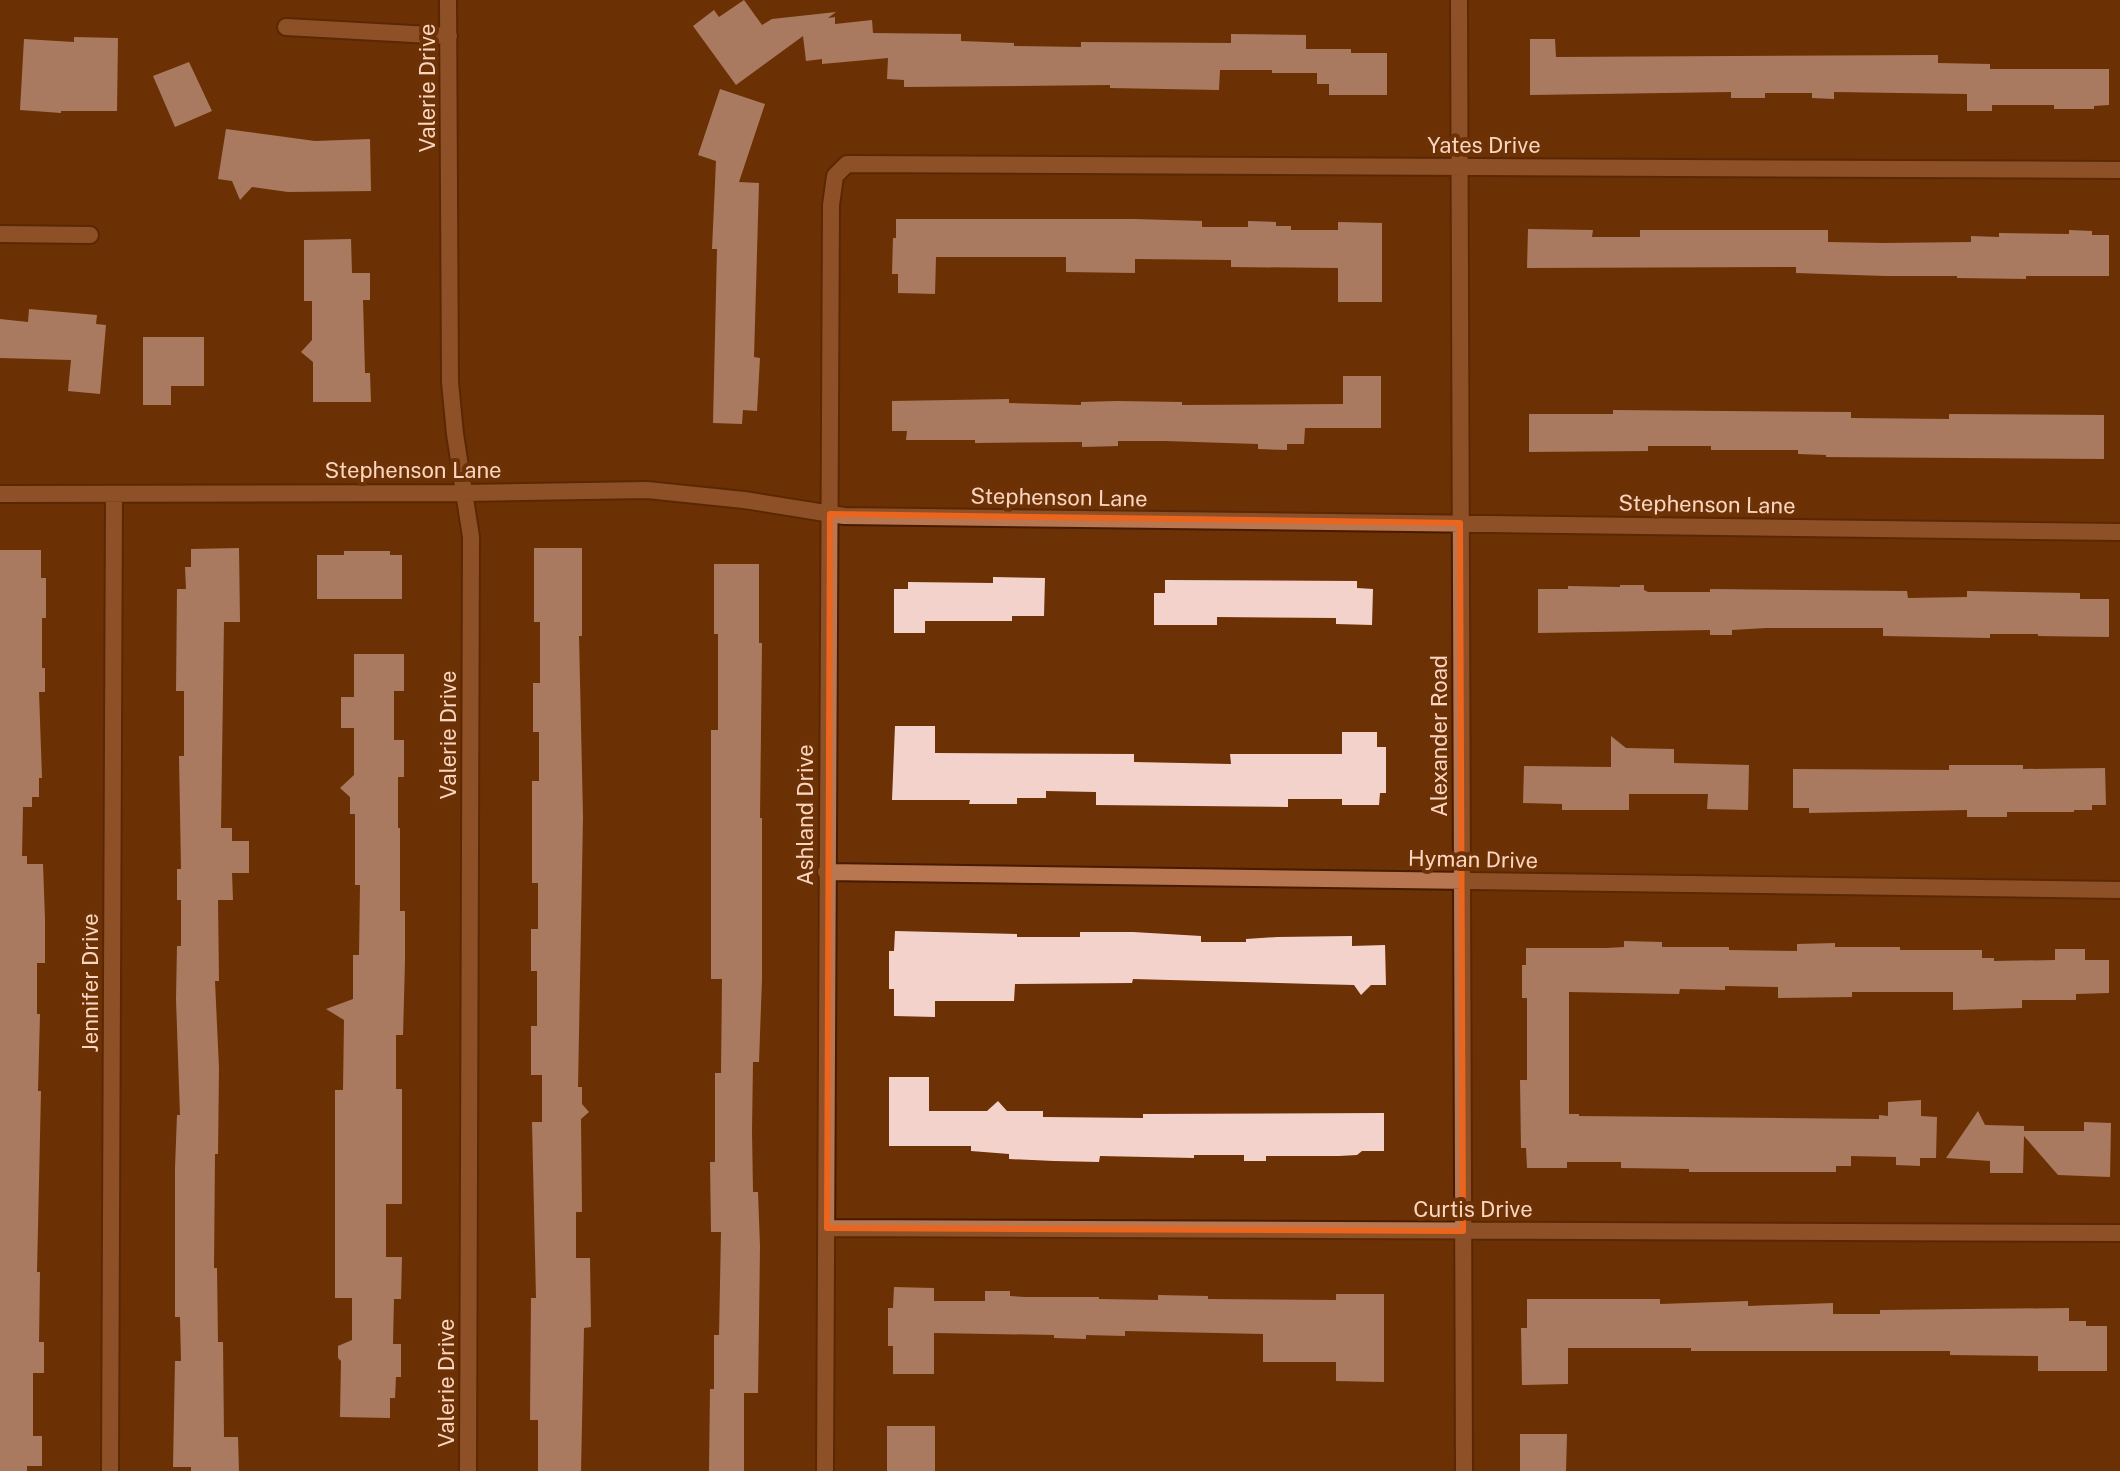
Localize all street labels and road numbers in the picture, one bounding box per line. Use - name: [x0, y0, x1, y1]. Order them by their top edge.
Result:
- street label: Valerie Drive: [414, 24, 440, 152]
- street label: Yates Drive: [1427, 132, 1541, 158]
- street label: Stephenson Lane: [324, 457, 502, 483]
- street label: Stephenson Lane: [970, 482, 1148, 512]
- street label: Stephenson Lane: [1618, 489, 1796, 519]
- street label: Alexander Road: [1426, 655, 1452, 817]
- street label: Valerie Drive: [435, 671, 461, 799]
- street label: Ashland Drive: [792, 744, 818, 886]
- street label: Hyman Drive: [1408, 845, 1538, 873]
- street label: Jennifer Drive: [77, 913, 103, 1053]
- street label: Curtis Drive: [1413, 1196, 1533, 1222]
- street label: Valerie Drive: [433, 1319, 459, 1447]

